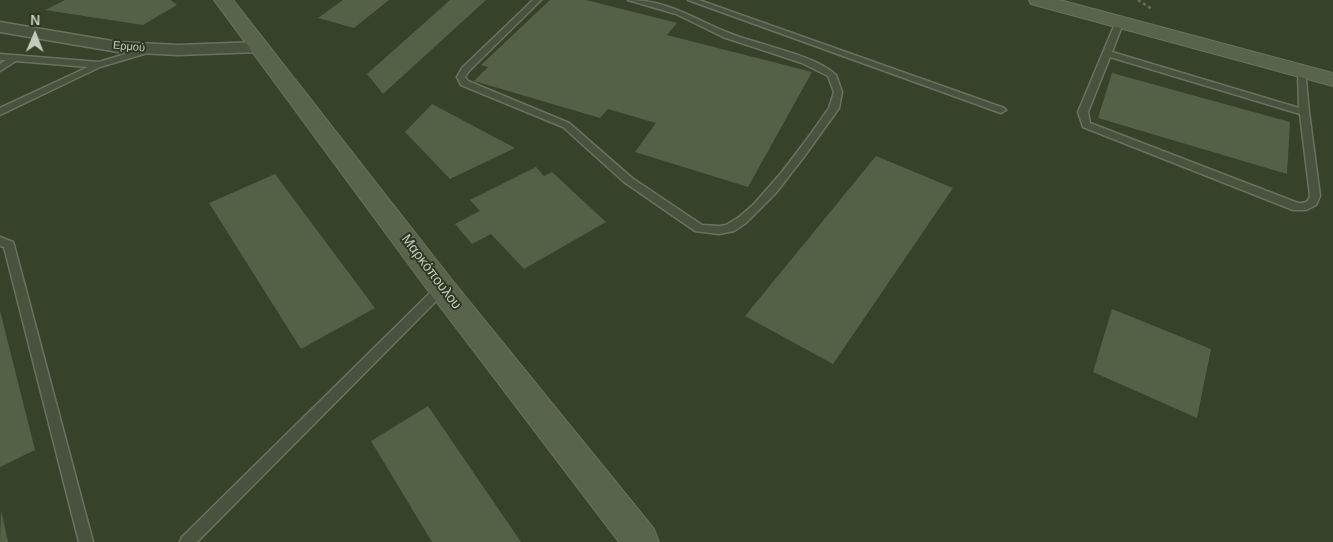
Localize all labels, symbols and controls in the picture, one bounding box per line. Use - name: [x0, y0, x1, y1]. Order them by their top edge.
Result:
- north arrow: [10, 10, 60, 60]
- text: N: [30, 12, 40, 28]
- street label: Ερμού: [112, 39, 146, 55]
- street label: Μαρκόπουλου: [397, 231, 465, 313]

